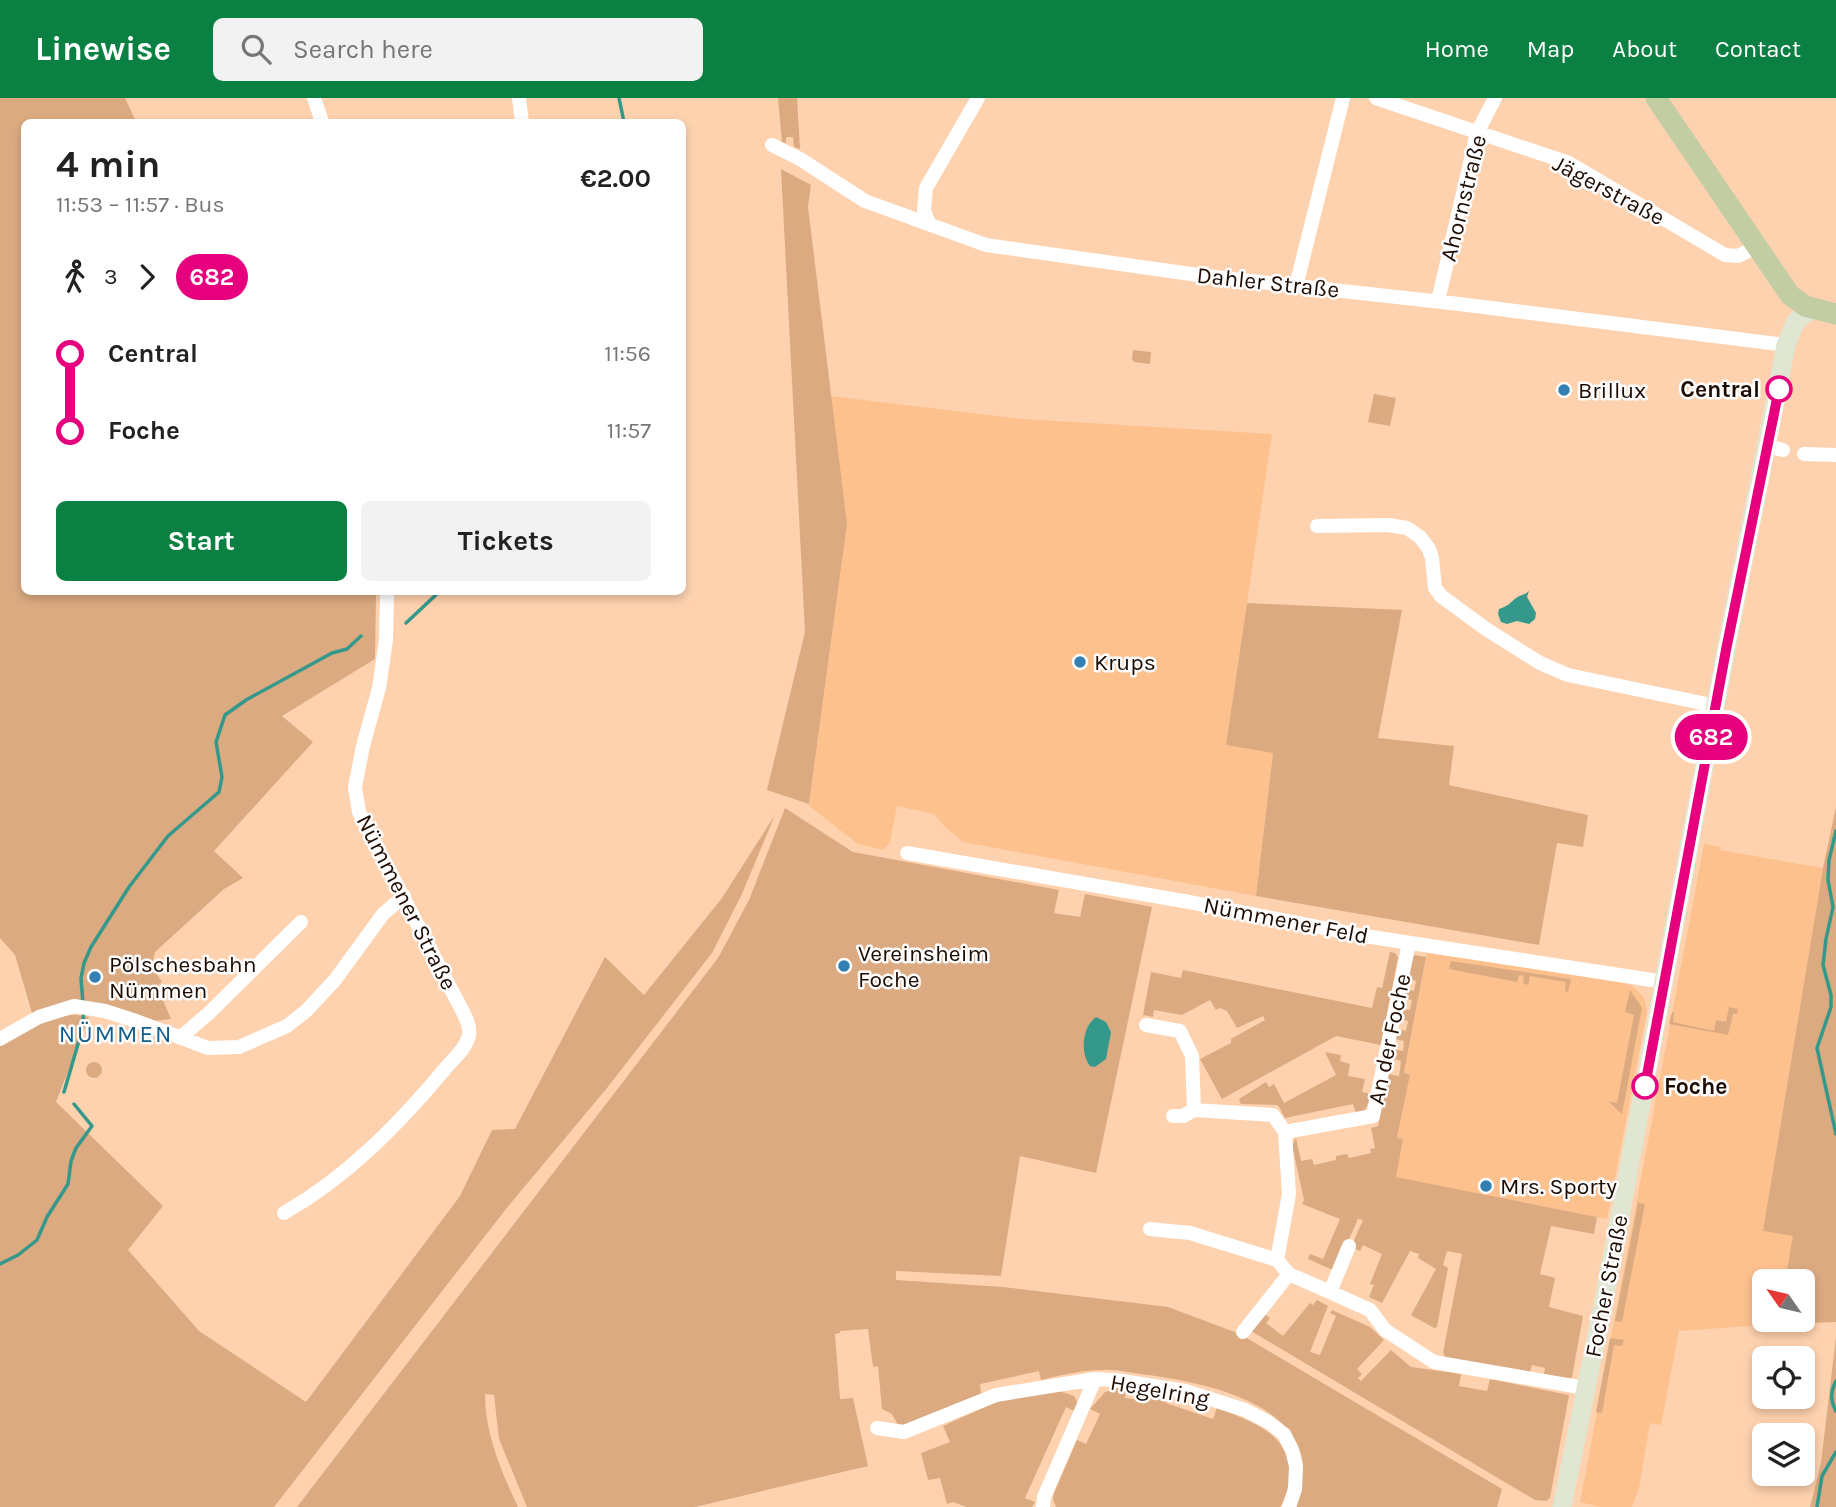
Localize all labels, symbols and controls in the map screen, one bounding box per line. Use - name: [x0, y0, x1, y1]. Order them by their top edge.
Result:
- search box: [213, 18, 703, 81]
- text: Linewise: [35, 30, 171, 68]
- icon: search: [237, 30, 275, 68]
- text: Search here: [293, 34, 433, 65]
- text: Home: [1425, 35, 1489, 63]
- text: Map: [1527, 35, 1574, 63]
- text: About: [1612, 35, 1677, 63]
- text: Contact: [1715, 35, 1801, 63]
- street label: Ahornstraße: [1435, 132, 1492, 264]
- text: 4 min: [56, 142, 160, 187]
- street label: Jägerstraße: [1548, 150, 1669, 231]
- text: €2.00: [580, 163, 651, 194]
- text: 11:53 – 11:57 · Bus: [56, 191, 225, 218]
- icon: walk: [56, 258, 94, 296]
- icon: forward: [128, 258, 166, 296]
- street label: Dahler Straße: [1195, 262, 1341, 303]
- text: 3: [104, 263, 118, 290]
- text: 682: [190, 263, 234, 291]
- text: Central: [108, 338, 198, 369]
- text: 11:56: [604, 340, 651, 367]
- place label: Central: [1680, 376, 1760, 403]
- marker: Central: [1766, 376, 1792, 402]
- place label: Brillux: [1578, 377, 1646, 404]
- marker: Brillux: [1556, 382, 1572, 398]
- text: Foche: [108, 415, 180, 446]
- text: 11:57: [607, 417, 651, 444]
- button: Start: [56, 501, 347, 581]
- button: Tickets: [361, 501, 651, 581]
- place label: Krups: [1094, 649, 1156, 676]
- marker: Krups: [1072, 654, 1088, 670]
- line badge: 682: [1671, 714, 1751, 760]
- text: 682: [1689, 723, 1733, 751]
- street label: Nümmener Straße: [351, 810, 462, 995]
- street label: Nümmener Feld: [1201, 891, 1371, 950]
- place label: Vereinsheim Foche: [858, 940, 989, 993]
- place label: Pölschesbahn Nümmen: [109, 951, 257, 1004]
- marker: Vereinsheim Foche: [836, 958, 852, 974]
- marker: Pölschesbahn Nümmen: [87, 969, 103, 985]
- street label: An der Foche: [1362, 971, 1417, 1107]
- district label: NÜMMEN: [59, 1020, 173, 1048]
- marker: Foche: [1632, 1073, 1658, 1099]
- place label: Foche: [1664, 1073, 1728, 1100]
- place label: Mrs. Sporty: [1500, 1173, 1617, 1200]
- marker: Mrs. Sporty: [1478, 1178, 1494, 1194]
- street label: Focher Straße: [1579, 1212, 1634, 1360]
- north arrow: [1752, 1269, 1815, 1332]
- map controls: [1752, 1269, 1815, 1486]
- button: locate: [1752, 1346, 1815, 1409]
- street label: Hegelring: [1108, 1368, 1212, 1413]
- button: layers: [1752, 1423, 1815, 1486]

